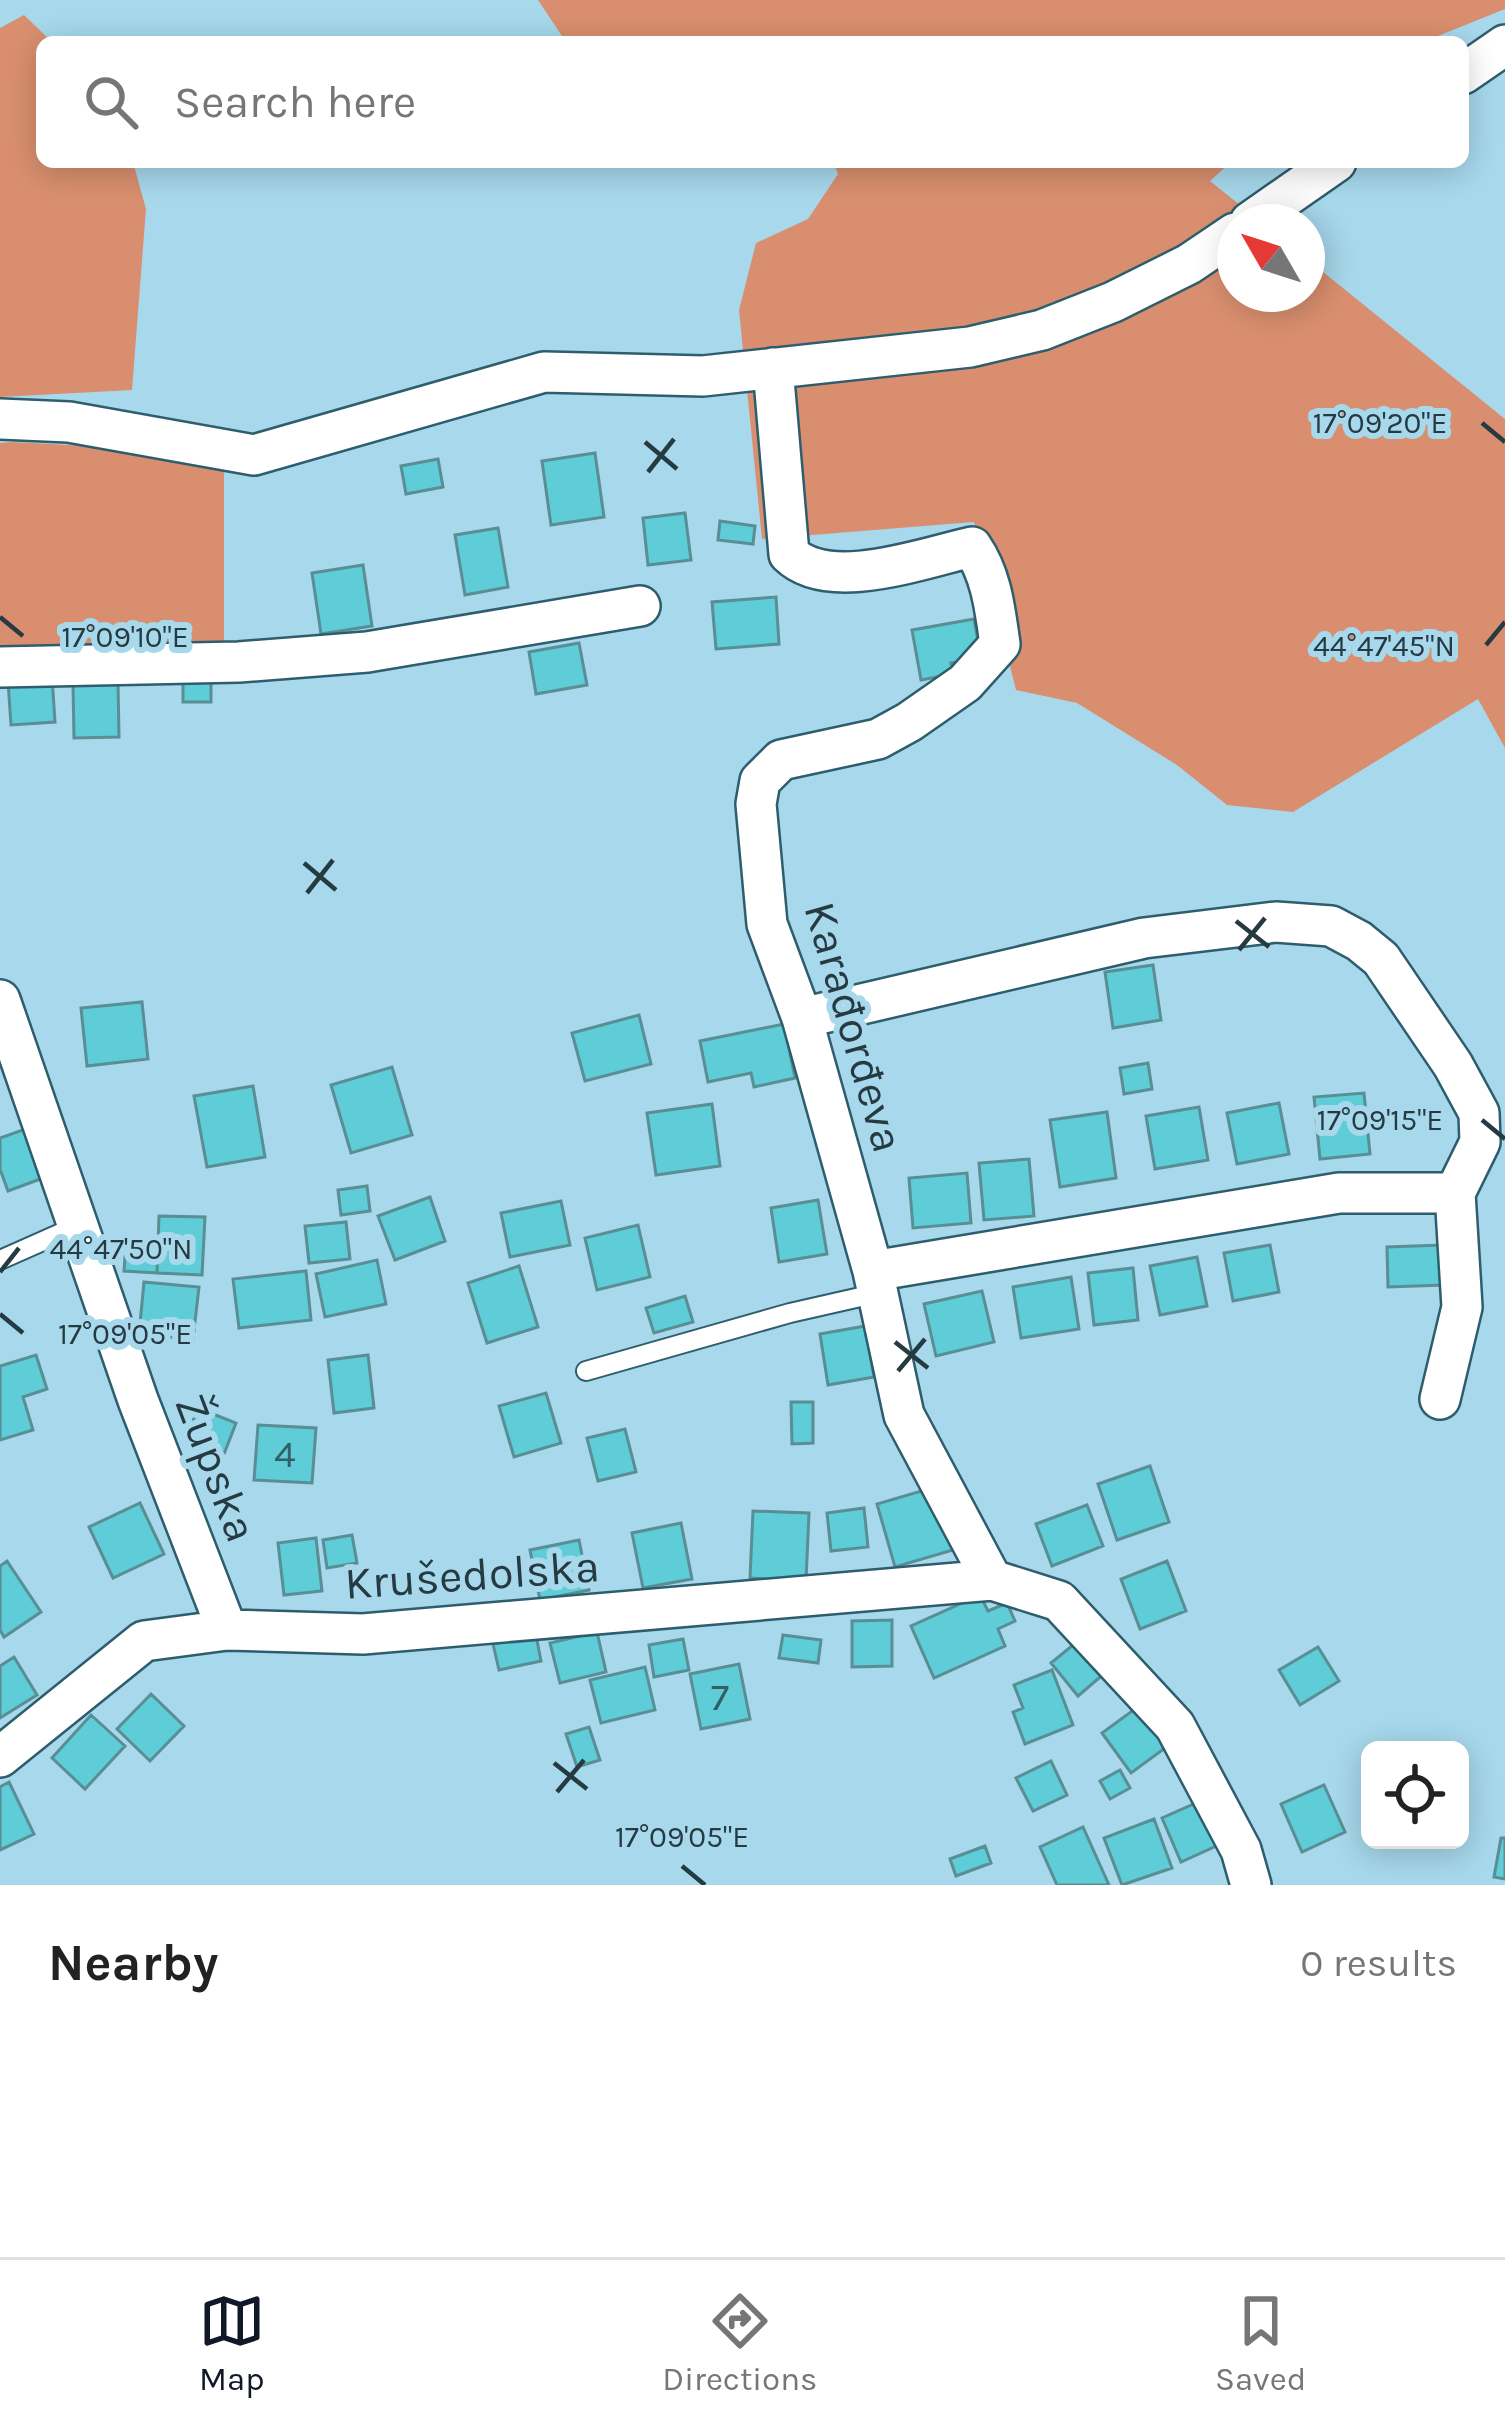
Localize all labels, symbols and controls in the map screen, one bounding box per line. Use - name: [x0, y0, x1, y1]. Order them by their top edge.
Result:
- search box: [36, 36, 1469, 168]
- icon: search: [78, 69, 144, 135]
- text: Search here: [174, 76, 416, 128]
- north arrow: [1217, 204, 1325, 312]
- text: 17°09'20"E: [1313, 405, 1447, 441]
- text: 17°09'10"E: [61, 619, 189, 655]
- text: 44°47'45"N: [1313, 628, 1455, 664]
- street label: Karađorđeva: [793, 896, 915, 1158]
- text: 17°09'15"E: [1317, 1102, 1443, 1138]
- text: 44°47'50"N: [49, 1231, 193, 1267]
- text: 17°09'05"E: [58, 1316, 192, 1352]
- street label: Župska: [164, 1387, 268, 1549]
- house number: 4: [274, 1431, 296, 1477]
- street label: Krušedolska: [343, 1540, 601, 1610]
- house number: 7: [711, 1674, 729, 1720]
- map controls: [1361, 1741, 1469, 1849]
- button: locate: [1361, 1741, 1469, 1849]
- text: 17°09'05"E: [615, 1819, 749, 1855]
- text: Nearby: [48, 1933, 218, 1993]
- text: 0 results: [1300, 1940, 1457, 1986]
- tab: Map: [199, 2288, 265, 2398]
- tab: Directions: [662, 2288, 817, 2398]
- tab: Saved: [1215, 2288, 1306, 2398]

